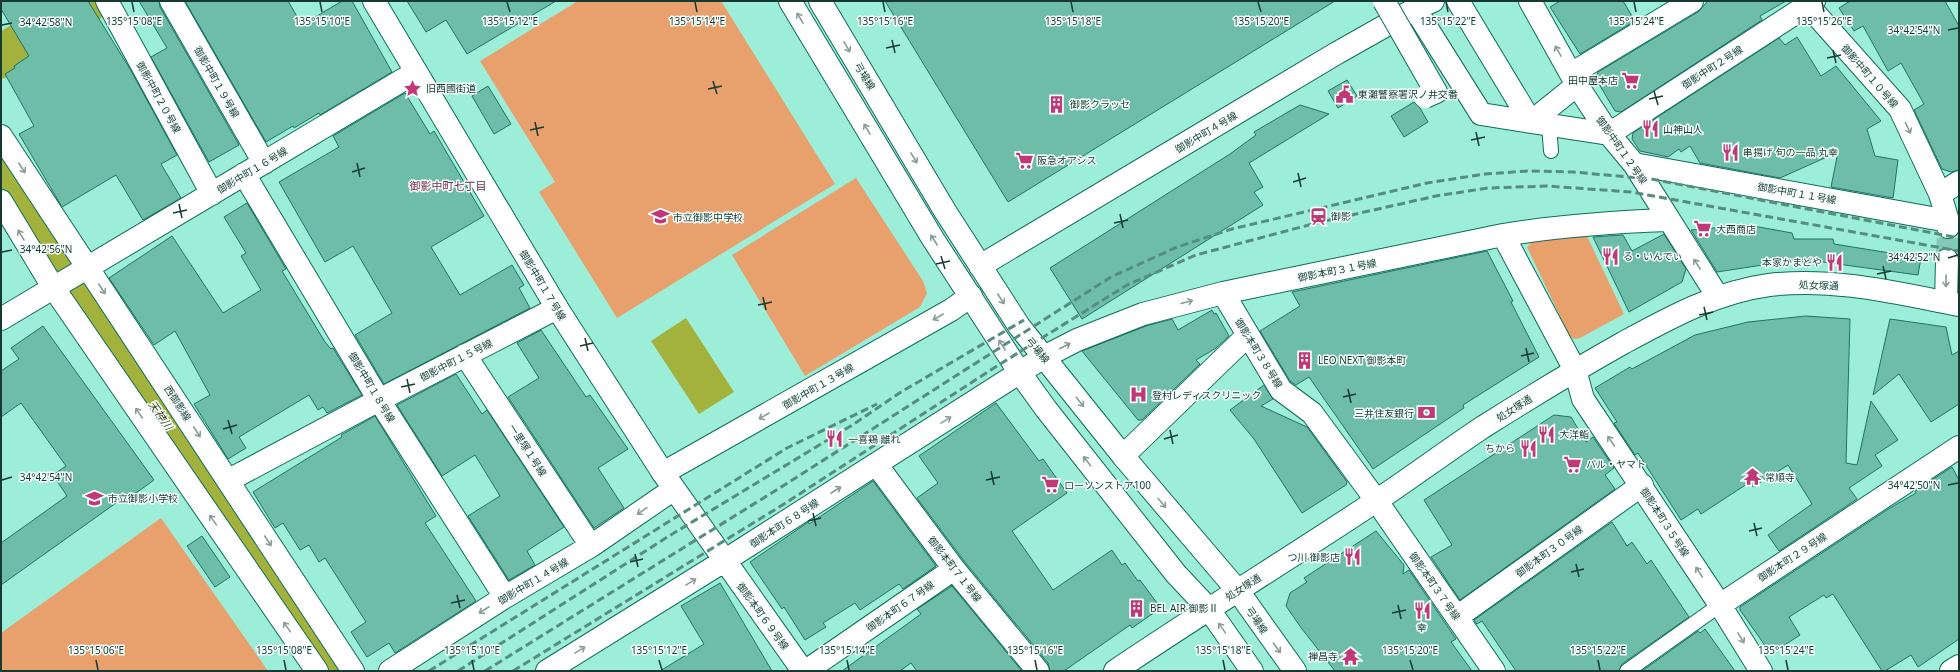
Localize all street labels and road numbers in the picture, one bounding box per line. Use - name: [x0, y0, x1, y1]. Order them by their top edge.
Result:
- street label: 御影中町１０号線: [1838, 41, 1902, 111]
- street label: 御影中町２号線: [1679, 42, 1745, 92]
- street label: 御影中町１９号線: [191, 44, 243, 120]
- street label: 御影中町２０号線: [133, 59, 185, 135]
- street label: 弓場線: [851, 60, 879, 92]
- street label: 御影中町４号線: [1172, 108, 1240, 156]
- street label: 御影中町１２号線: [1593, 113, 1651, 187]
- street label: 御影中町１６号線: [214, 143, 290, 197]
- street label: 御影中町１１号線: [1756, 179, 1838, 207]
- street label: 御影中町１７号線: [516, 247, 570, 323]
- street label: 御影本町３１号線: [1296, 255, 1378, 285]
- street label: 処女塚通: [1799, 277, 1839, 293]
- street label: 御影本町３８号線: [1232, 315, 1286, 391]
- street label: 弓場線: [1023, 334, 1053, 366]
- street label: 御影中町１５号線: [417, 336, 495, 384]
- street label: 御影中町１８号線: [345, 349, 399, 425]
- street label: 御影中町１３号線: [780, 360, 856, 412]
- street label: 西御影線: [161, 382, 195, 424]
- street label: 処女塚通: [1493, 391, 1535, 425]
- street label: 一里塚１号線: [506, 421, 550, 479]
- street label: 御影本町３５号線: [1637, 485, 1693, 559]
- street label: 御影本町６８号線: [747, 495, 821, 551]
- street label: 御影本町３０号線: [1513, 522, 1585, 580]
- street label: 御影本町２９号線: [1755, 529, 1829, 585]
- street label: 御影本町７１号線: [925, 533, 985, 605]
- street label: 御影本町３７号線: [1406, 549, 1464, 623]
- street label: 御影中町１４号線: [495, 554, 571, 608]
- street label: 処女塚通: [1222, 570, 1264, 604]
- street label: 御影本町６７号線: [863, 577, 937, 635]
- street label: 御影本町６９号線: [734, 580, 792, 652]
- street label: 弓場線: [1243, 604, 1271, 636]

